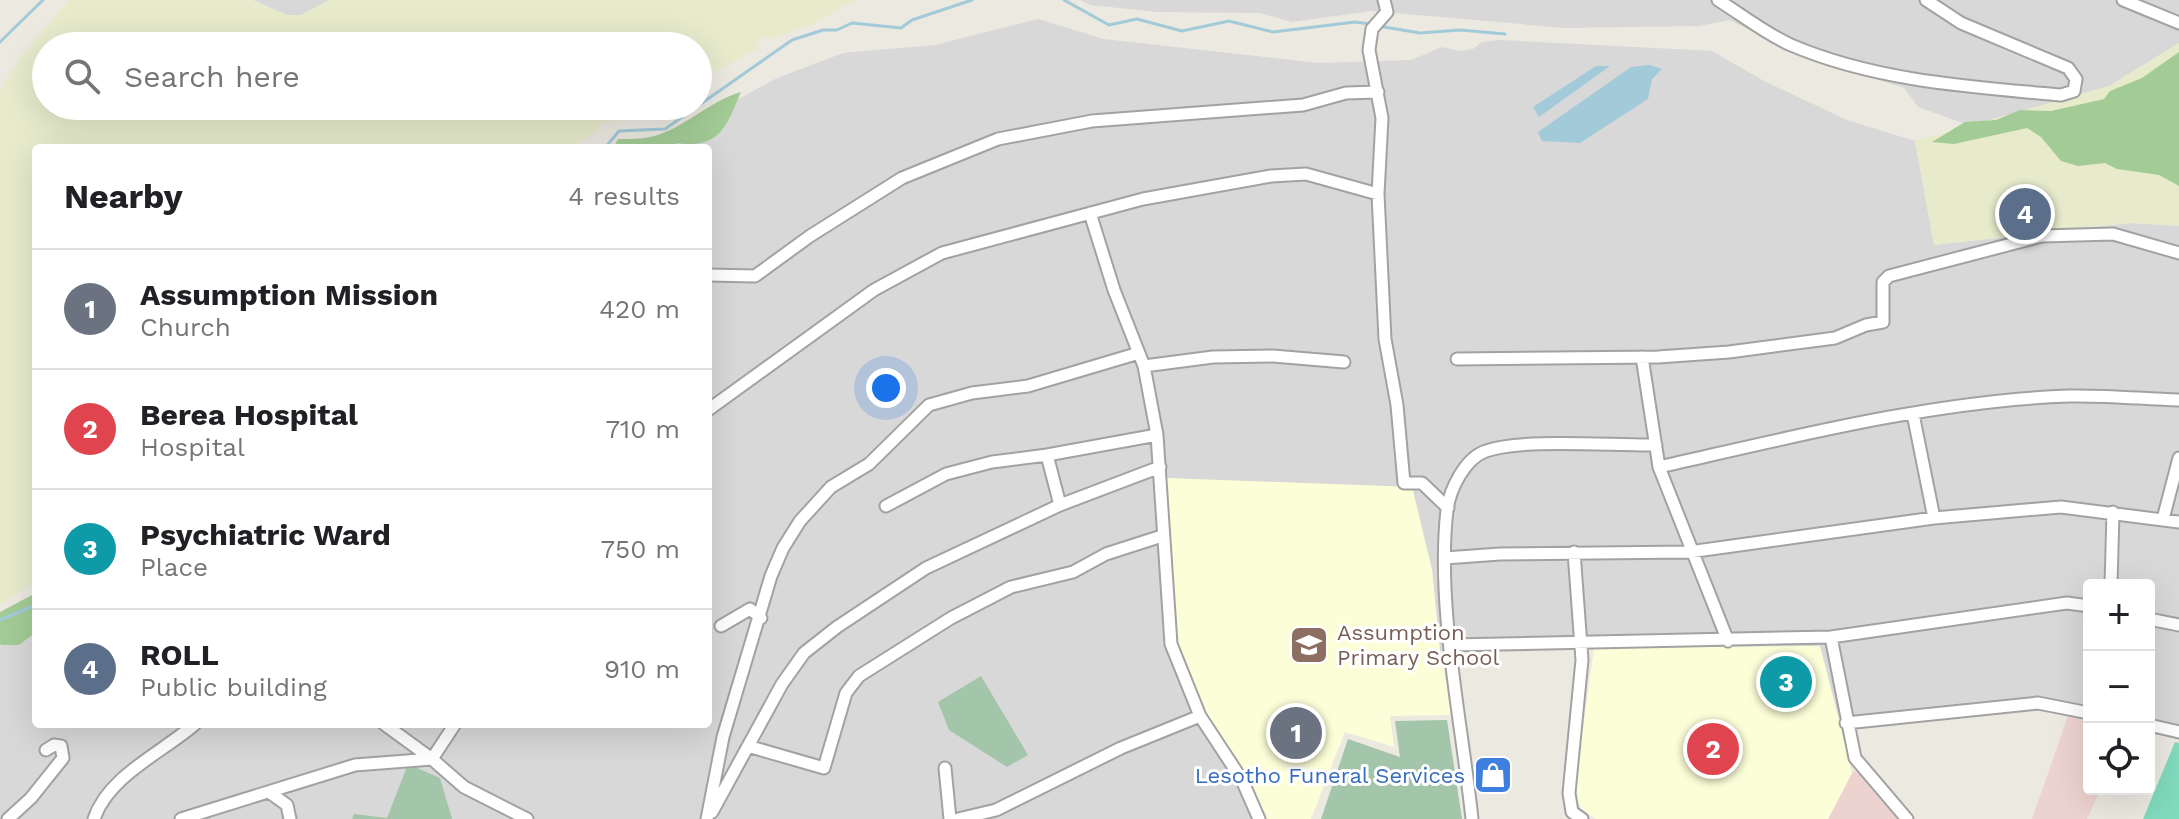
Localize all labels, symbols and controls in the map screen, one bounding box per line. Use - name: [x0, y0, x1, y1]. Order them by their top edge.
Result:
- search box: [32, 32, 712, 120]
- icon: search: [60, 54, 104, 98]
- text: Search here: [124, 59, 300, 94]
- text: Nearby: [64, 176, 183, 216]
- text: 4 results: [568, 181, 680, 211]
- pin: 4: [1999, 184, 2051, 244]
- text: Assumption Mission: [140, 277, 438, 312]
- text: 1: [84, 294, 96, 324]
- text: 420 m: [599, 294, 680, 324]
- text: Church: [140, 312, 231, 342]
- your location: [866, 368, 906, 408]
- text: Berea Hospital: [140, 397, 358, 432]
- text: 2: [82, 414, 98, 444]
- text: 710 m: [605, 414, 680, 444]
- text: Hospital: [140, 432, 245, 462]
- text: Psychiatric Ward: [140, 517, 391, 552]
- text: 3: [82, 534, 98, 564]
- text: 750 m: [600, 534, 680, 564]
- text: Place: [140, 552, 208, 582]
- map controls: [2083, 579, 2155, 795]
- button: +: [2083, 579, 2155, 651]
- place label: Assumption Primary School: [1337, 620, 1499, 670]
- school or university icon: Assumption Primary School: [1288, 624, 1330, 666]
- text: ROLL: [140, 637, 219, 672]
- button: −: [2083, 651, 2155, 723]
- pin: 3: [1760, 652, 1812, 712]
- text: 4: [82, 654, 98, 684]
- text: 910 m: [604, 654, 680, 684]
- text: Public building: [140, 672, 327, 702]
- pin: 1: [1270, 703, 1322, 763]
- pin: 2: [1687, 719, 1739, 779]
- button: locate: [2083, 723, 2155, 795]
- shop icon: Lesotho Funeral Services: [1472, 754, 1514, 796]
- place label: Lesotho Funeral Services: [1195, 763, 1465, 788]

